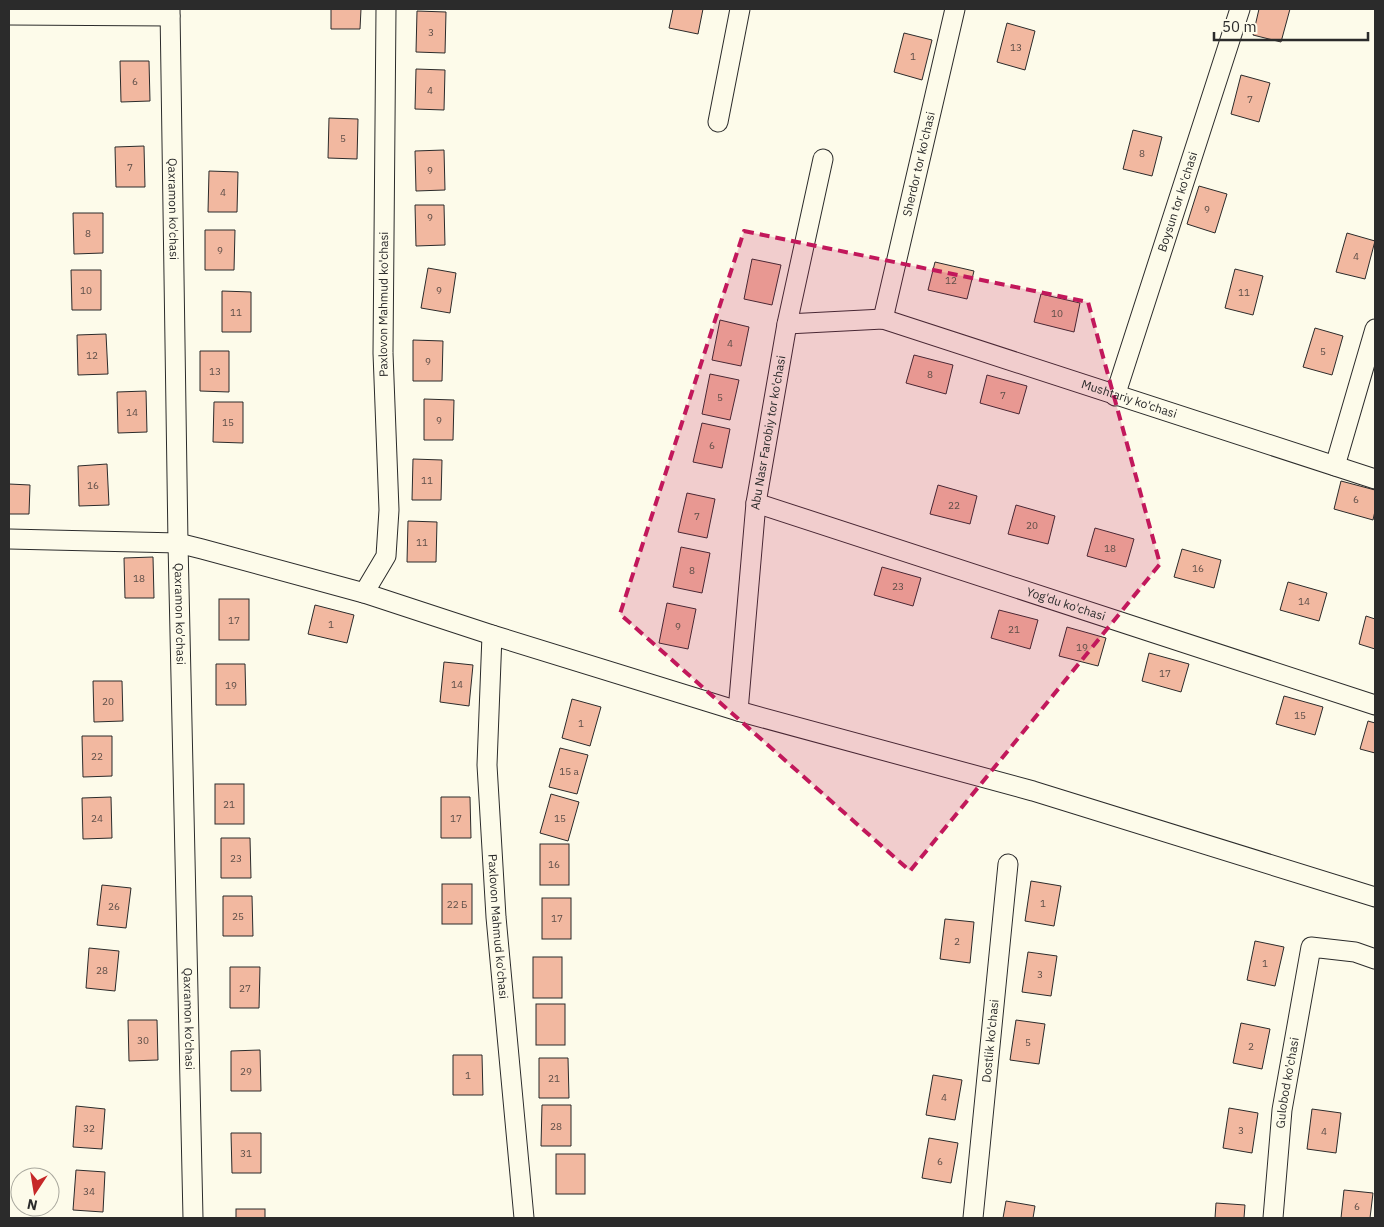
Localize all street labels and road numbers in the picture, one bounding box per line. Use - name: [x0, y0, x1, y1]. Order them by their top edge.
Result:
- street label: Sherdor tor ko'chasi: [899, 110, 938, 218]
- street label: Boysun tor ko'chasi: [1154, 150, 1200, 254]
- street label: Qaxramon ko'chasi: [165, 158, 182, 260]
- street label: Paxlovon Mahmud ko'chasi: [375, 232, 391, 377]
- street label: Abu Nasr Farobiy tor ko'chasi: [747, 354, 788, 511]
- street label: Mushtariy ko'chasi: [1080, 376, 1179, 421]
- street label: Qaxramon ko'chasi: [171, 563, 189, 665]
- street label: Yog'du ko'chasi: [1025, 584, 1108, 624]
- street label: Paxlovon Mahmud ko'chasi: [485, 854, 512, 1000]
- street label: Qaxramon ko'chasi: [180, 968, 198, 1070]
- street label: Dostlik ko'chasi: [978, 998, 1002, 1083]
- street label: Gulobod ko'chasi: [1272, 1036, 1302, 1129]

